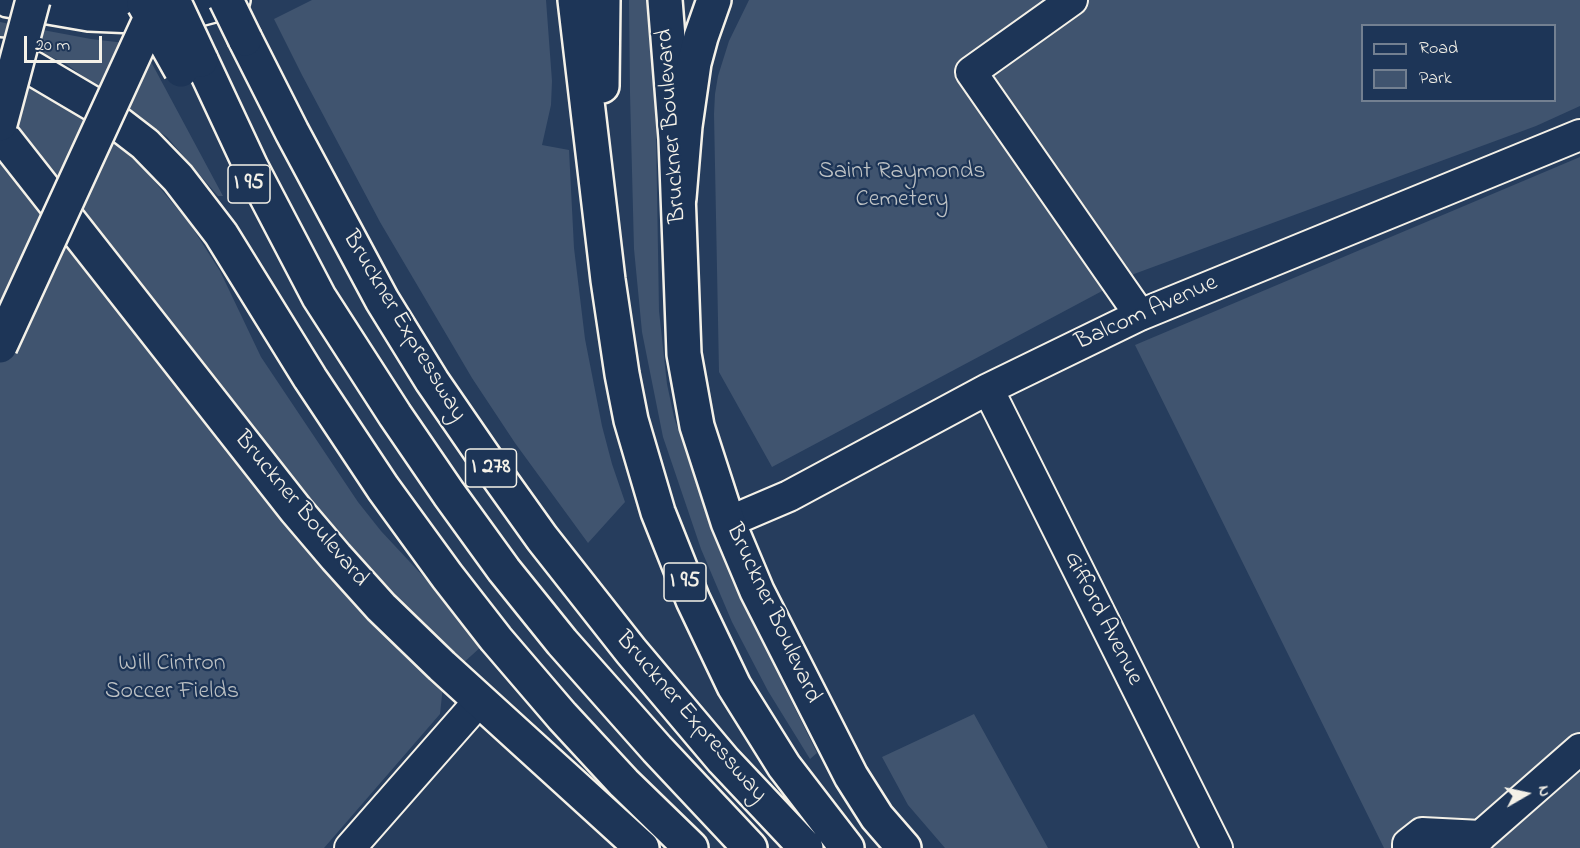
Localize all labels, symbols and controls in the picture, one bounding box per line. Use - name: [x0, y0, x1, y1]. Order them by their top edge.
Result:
- scale bar: [27, 24, 105, 62]
- legend: [1361, 24, 1556, 102]
- street label: Bruckner Boulevard: [652, 28, 694, 224]
- text: 20 m: [35, 33, 70, 59]
- text: Road: [1419, 36, 1458, 62]
- text: Park: [1419, 66, 1452, 92]
- park label: Saint Raymonds Cemetery: [819, 159, 985, 215]
- road number: I 95: [228, 165, 270, 203]
- street label: Bruckner Expressway: [335, 226, 471, 428]
- street label: Balcom Avenue: [1071, 270, 1223, 358]
- street label: Bruckner Boulevard: [226, 426, 374, 594]
- road number: I 278: [466, 449, 516, 487]
- street label: Bruckner Boulevard: [718, 520, 826, 708]
- street label: Gifford Avenue: [1056, 547, 1148, 691]
- road number: I 95: [664, 563, 706, 601]
- street label: Bruckner Expressway: [608, 626, 772, 810]
- park label: Will Cintron Soccer Fields: [105, 651, 239, 707]
- north arrow: [1496, 764, 1556, 824]
- text: N: [1531, 784, 1556, 798]

